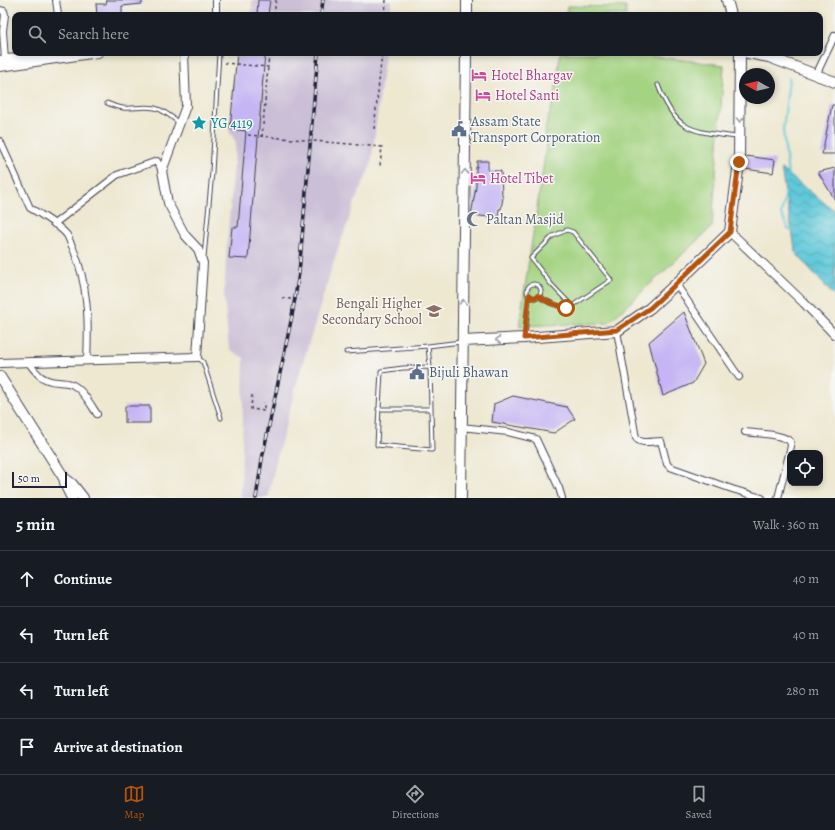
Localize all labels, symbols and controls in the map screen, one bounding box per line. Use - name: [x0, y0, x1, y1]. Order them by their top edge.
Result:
- search box: [12, 12, 823, 56]
- icon: search: [26, 23, 48, 45]
- text: Search here: [58, 24, 129, 44]
- hotel icon: Hotel Bhargav: [470, 66, 488, 84]
- place label: Hotel Bhargav: [491, 66, 573, 85]
- north arrow: [739, 68, 775, 104]
- hotel icon: Hotel Santi: [474, 86, 492, 104]
- place label: Hotel Santi: [495, 86, 559, 105]
- place label: Assam State Transport Corporation: [470, 112, 601, 147]
- place icon: YG 4119: [190, 114, 208, 132]
- place label: YG 4119: [210, 114, 253, 133]
- one-way arrow: [736, 117, 744, 123]
- public building icon: Assam State Transport Corporation: [450, 120, 468, 138]
- route end: [730, 153, 748, 171]
- one-way arrow: [461, 169, 469, 175]
- hotel icon: Hotel Tibet: [469, 169, 487, 187]
- place label: Hotel Tibet: [490, 169, 554, 188]
- mosque icon: Paltan Masjid: [465, 210, 483, 228]
- place label: Paltan Masjid: [486, 210, 564, 229]
- place label: Bengali Higher Secondary School: [322, 294, 423, 329]
- one-way arrow: [459, 299, 467, 305]
- route start: [557, 299, 575, 317]
- school or university icon: Bengali Higher Secondary School: [425, 302, 443, 320]
- one-way arrow: [495, 335, 501, 344]
- public building icon: Bijuli Bhawan: [408, 363, 426, 381]
- place label: Bijuli Bhawan: [429, 363, 509, 382]
- map controls: [787, 450, 823, 486]
- button: locate: [787, 450, 823, 486]
- scale bar: [12, 470, 67, 489]
- text: 50 m: [18, 471, 40, 486]
- text: 5 min: [16, 513, 55, 536]
- text: Walk · 360 m: [753, 516, 819, 533]
- icon: ahead: [16, 568, 38, 590]
- text: Continue: [54, 569, 112, 589]
- text: 40 m: [793, 570, 819, 587]
- icon: left: [16, 624, 38, 646]
- text: Turn left: [54, 625, 109, 645]
- text: 40 m: [793, 626, 819, 643]
- icon: left: [16, 680, 38, 702]
- text: Turn left: [54, 681, 109, 701]
- text: 280 m: [786, 682, 819, 699]
- icon: arrive: [16, 736, 38, 758]
- text: Arrive at destination: [54, 737, 183, 757]
- tab: Map: [123, 783, 145, 822]
- tab: Directions: [392, 783, 439, 822]
- tab: Saved: [686, 783, 712, 822]

